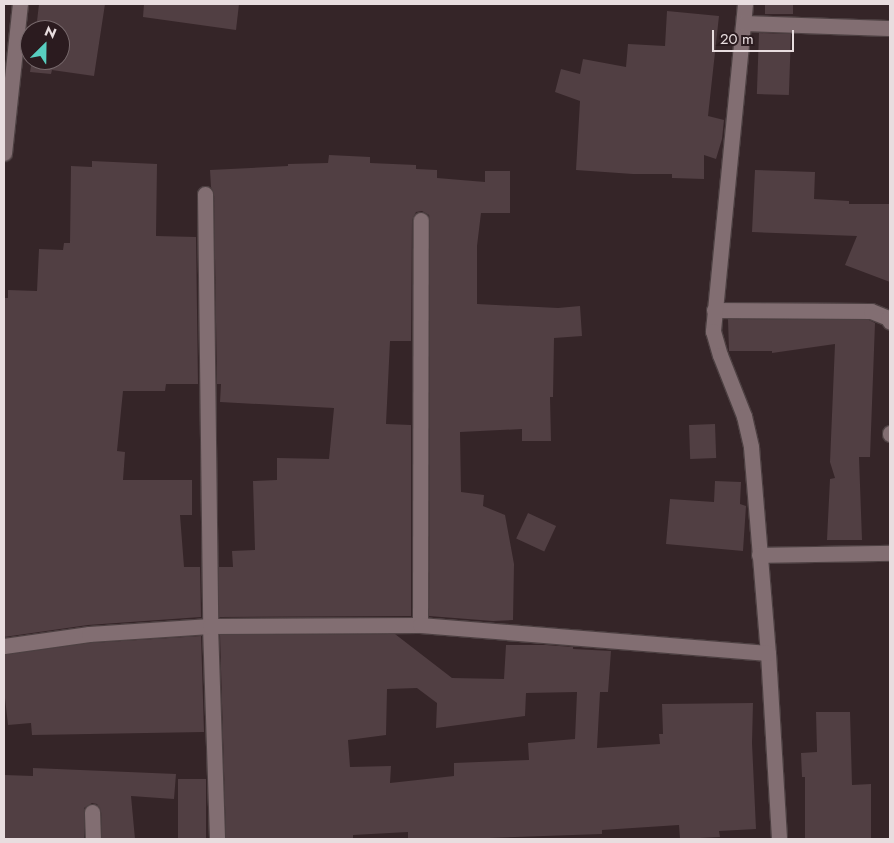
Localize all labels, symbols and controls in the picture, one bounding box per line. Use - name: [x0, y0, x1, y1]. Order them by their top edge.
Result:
- north arrow: [20, 20, 70, 70]
- scale bar: [714, 20, 796, 52]
- text: N: [41, 21, 59, 43]
- text: 20 m: [720, 28, 754, 50]

